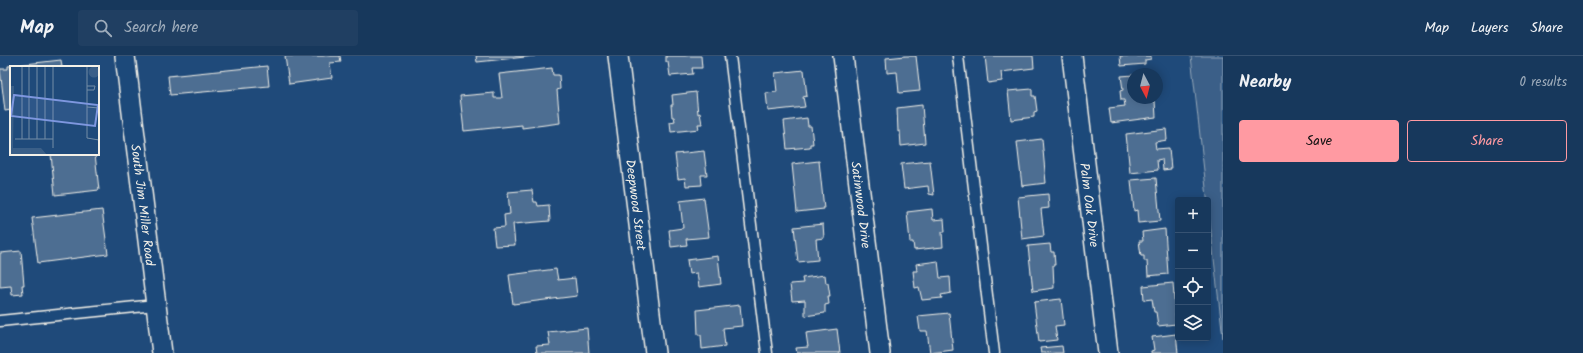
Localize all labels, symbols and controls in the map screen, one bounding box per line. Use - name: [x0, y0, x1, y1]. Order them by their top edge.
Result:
- search box: [78, 10, 358, 46]
- text: Map: [20, 13, 54, 43]
- text: Search here: [124, 16, 198, 40]
- icon: search: [92, 17, 114, 39]
- text: Map: [1425, 17, 1449, 39]
- text: Layers: [1471, 17, 1509, 39]
- text: Share: [1531, 17, 1563, 39]
- inset map: [10, 66, 99, 155]
- north arrow: [1127, 68, 1163, 104]
- text: Nearby: [1239, 69, 1291, 96]
- text: 0 results: [1520, 72, 1567, 93]
- button: Save: [1239, 120, 1399, 162]
- button: Share: [1407, 120, 1567, 162]
- street label: South Jim Miller Road: [124, 143, 160, 268]
- street label: Deepwood Street: [619, 158, 651, 253]
- street label: Satinwood Drive: [844, 160, 876, 250]
- street label: Palm Oak Drive: [1073, 162, 1104, 248]
- map controls: [1175, 197, 1211, 341]
- button: +: [1175, 197, 1211, 233]
- button: −: [1175, 233, 1211, 269]
- button: locate: [1175, 269, 1211, 305]
- button: layers: [1175, 305, 1211, 341]

